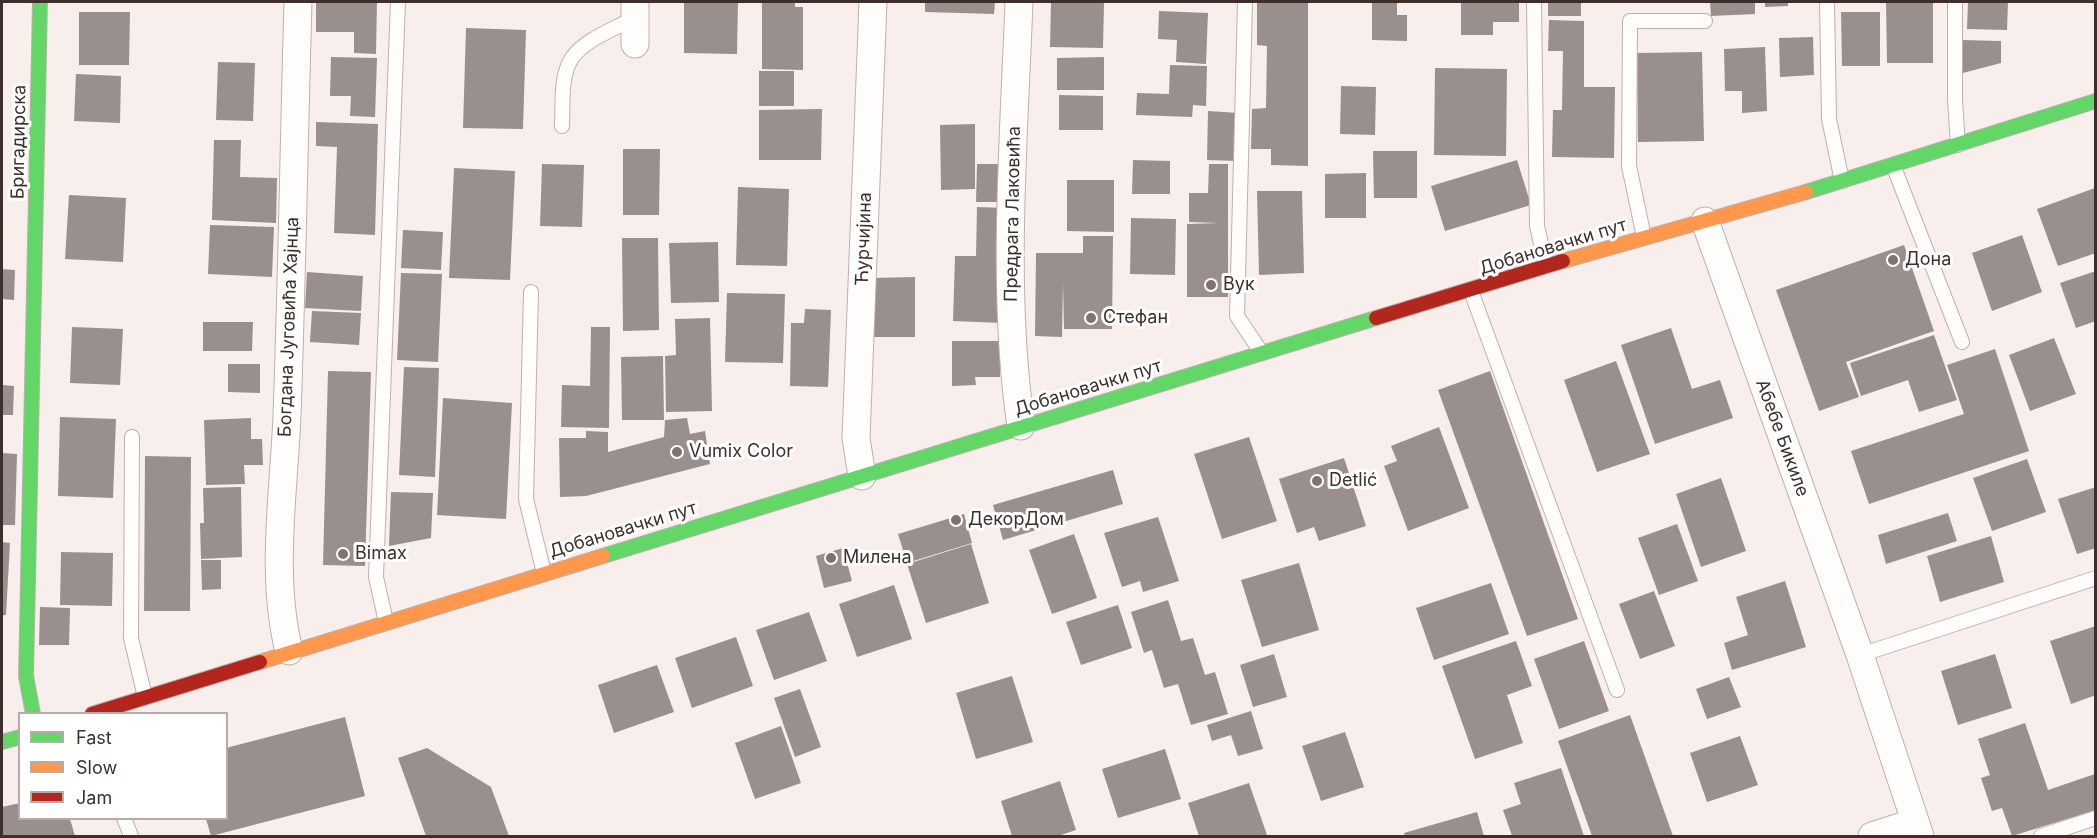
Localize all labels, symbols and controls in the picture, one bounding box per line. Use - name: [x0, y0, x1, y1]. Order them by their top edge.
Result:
- street label: Бригадирска: [7, 85, 31, 199]
- street label: Предрага Лаковића: [1001, 126, 1025, 302]
- street label: Ћурчијина: [852, 192, 876, 286]
- street label: Добановачки пут: [1477, 214, 1629, 280]
- street label: Богдана Југовића Хајнца: [274, 217, 304, 437]
- place label: Дона: [1905, 249, 1951, 271]
- marker: Дона: [1886, 253, 1900, 267]
- place label: Вук: [1223, 274, 1255, 296]
- marker: Вук: [1204, 278, 1218, 292]
- place label: Стефан: [1103, 307, 1168, 329]
- marker: Стефан: [1084, 311, 1098, 325]
- street label: Добановачки пут: [1012, 355, 1164, 421]
- street label: Абебе Бикиле: [1751, 376, 1813, 500]
- place label: Vumix Color: [689, 441, 793, 463]
- marker: Vumix Color: [670, 445, 684, 459]
- place label: Detlić: [1329, 470, 1377, 492]
- marker: Detlić: [1310, 474, 1324, 488]
- street label: Добановачки пут: [547, 497, 699, 563]
- place label: ДекорДом: [968, 509, 1064, 531]
- marker: ДекорДом: [949, 513, 963, 527]
- place label: Bimax: [355, 543, 407, 565]
- marker: Bimax: [336, 547, 350, 561]
- place label: Милена: [843, 547, 912, 569]
- marker: Милена: [824, 551, 838, 565]
- legend: [18, 712, 228, 820]
- text: Fast: [76, 727, 112, 748]
- text: Slow: [76, 757, 117, 778]
- text: Jam: [76, 787, 112, 808]

